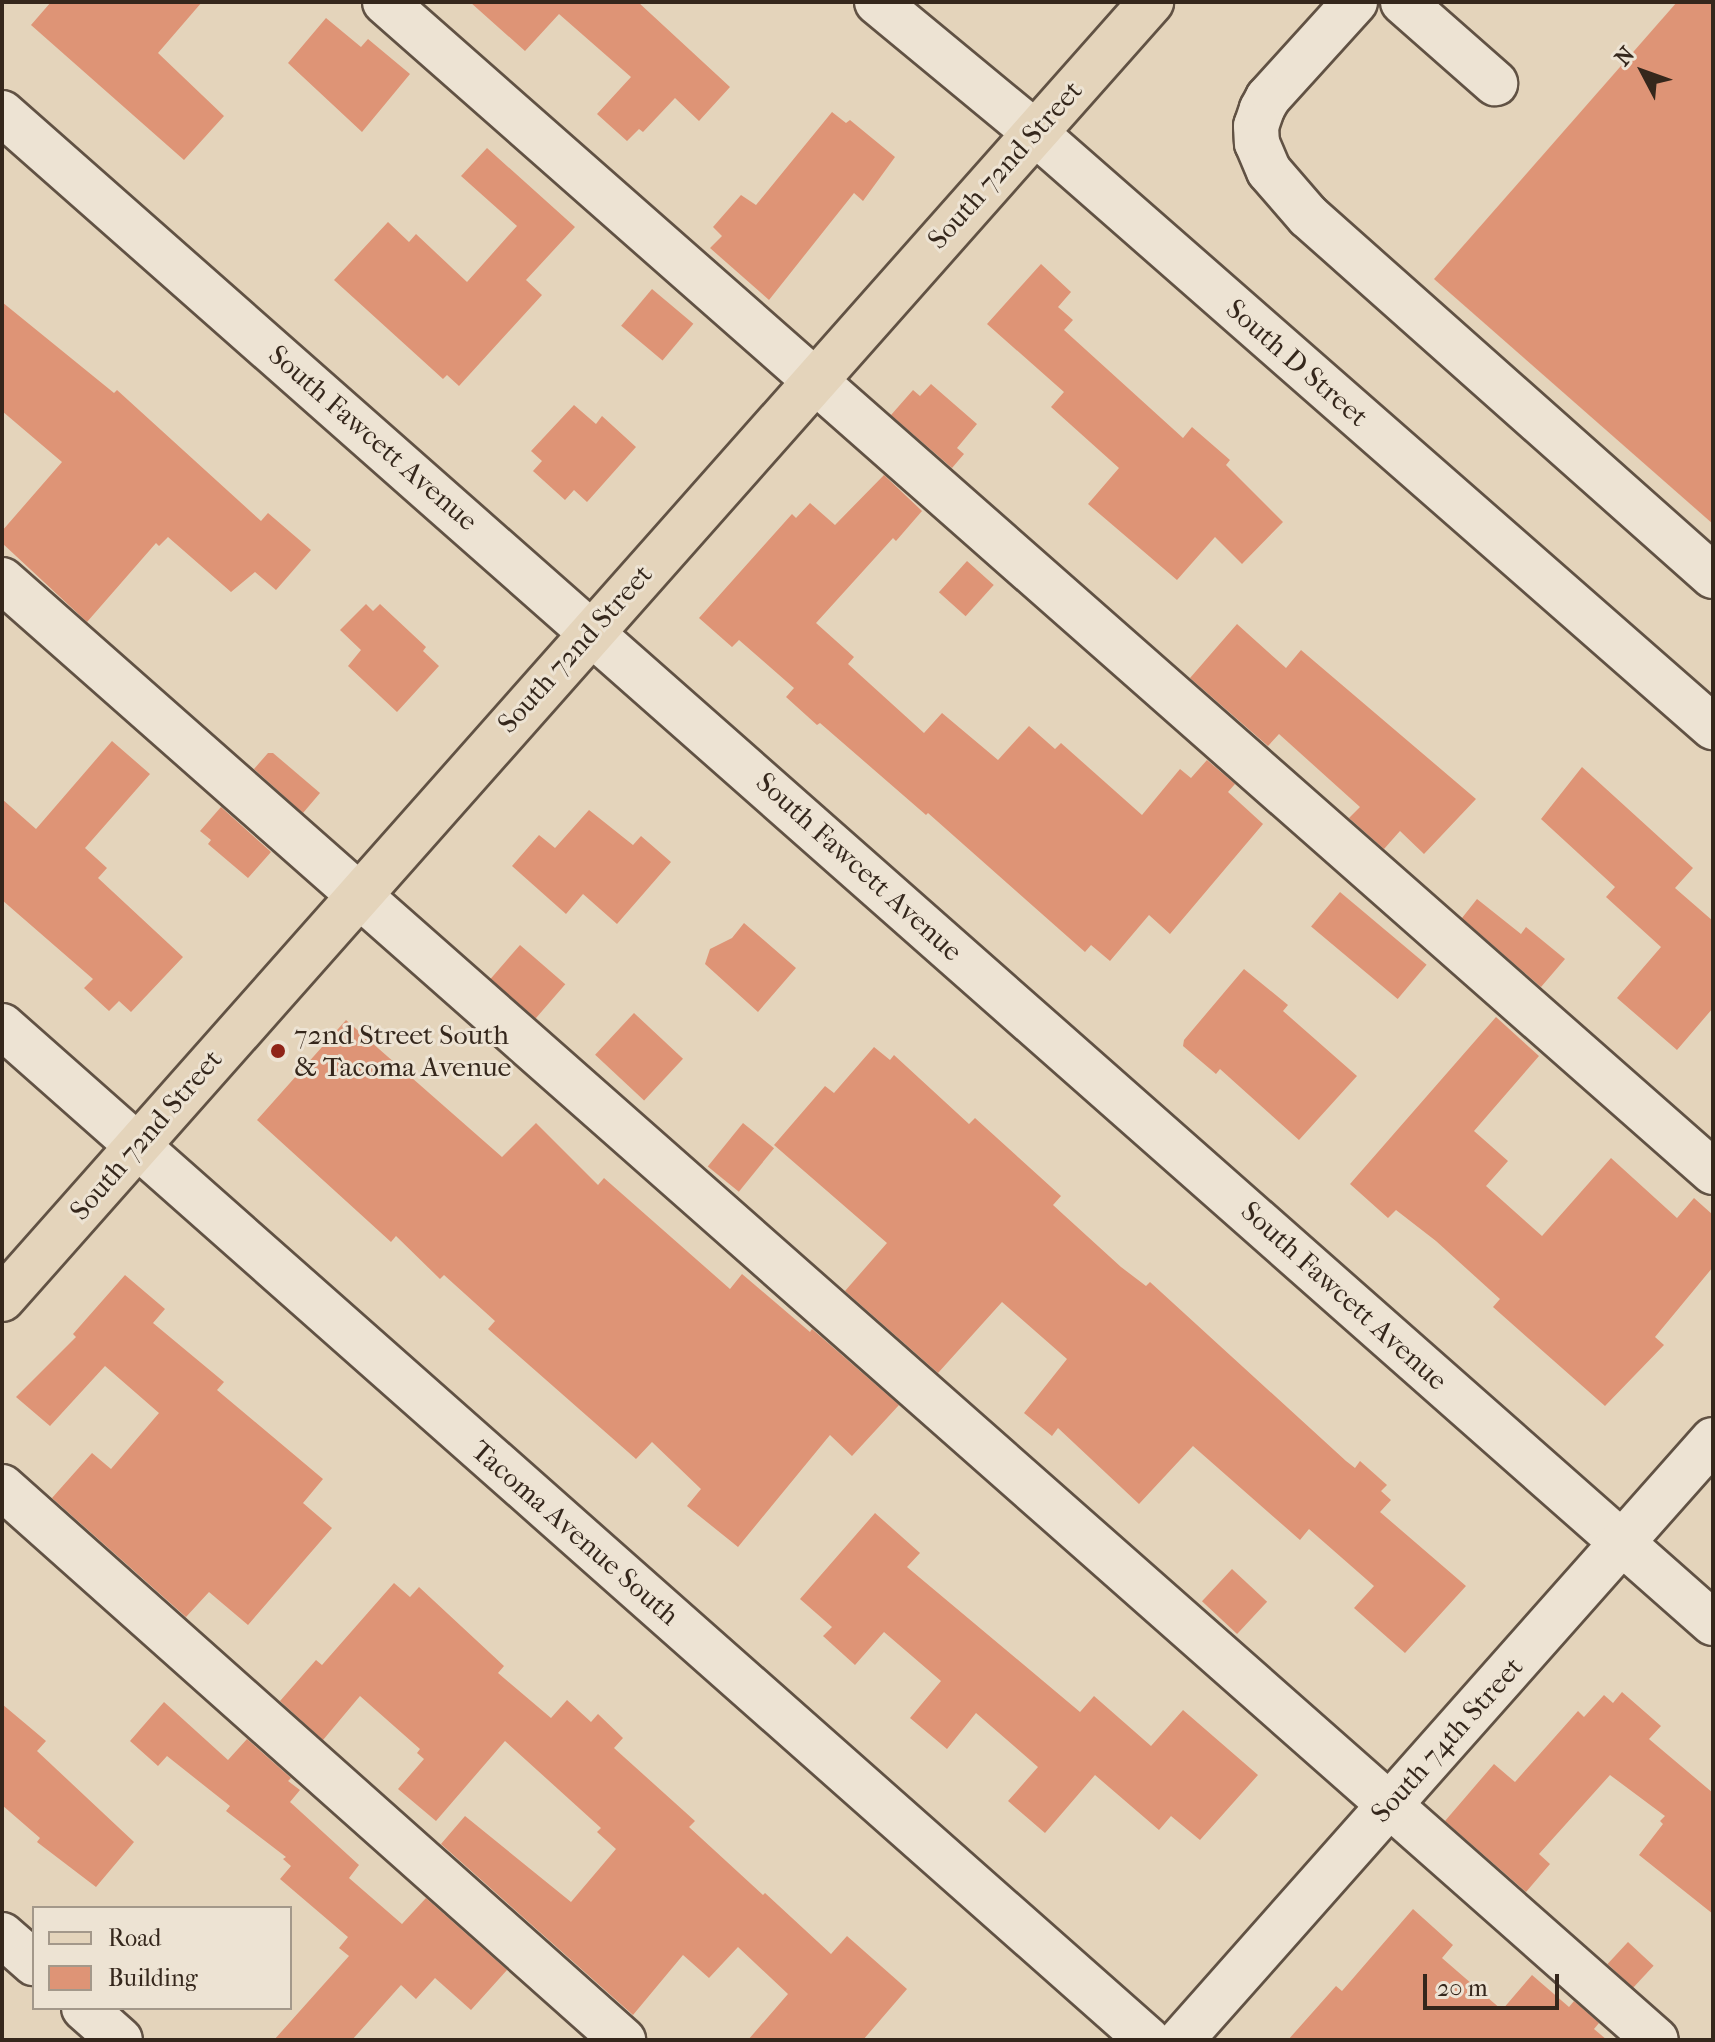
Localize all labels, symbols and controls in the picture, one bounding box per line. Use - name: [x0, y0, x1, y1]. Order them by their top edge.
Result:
- north arrow: [1603, 32, 1683, 112]
- text: N: [1610, 41, 1640, 71]
- street label: South 72nd Street: [921, 74, 1089, 256]
- street label: South D Street: [1219, 292, 1375, 434]
- street label: South Fawcett Avenue: [262, 338, 484, 538]
- street label: South 72nd Street: [491, 558, 659, 740]
- street label: South Fawcett Avenue: [749, 766, 969, 968]
- place label: 72nd Street South & Tacoma Avenue: [294, 1018, 511, 1084]
- marker: 72nd Street South & Tacoma Avenue: [269, 1042, 287, 1060]
- street label: South 72nd Street: [63, 1043, 229, 1227]
- street label: South Fawcett Avenue: [1234, 1195, 1454, 1397]
- street label: Tacoma Avenue South: [464, 1434, 686, 1632]
- street label: South 74th Street: [1364, 1650, 1530, 1830]
- legend: [32, 1906, 292, 2010]
- text: Road: [108, 1924, 161, 1952]
- scale bar: [1427, 1958, 1563, 2008]
- text: Building: [108, 1964, 198, 1992]
- text: 20 m: [1437, 1974, 1488, 2002]

